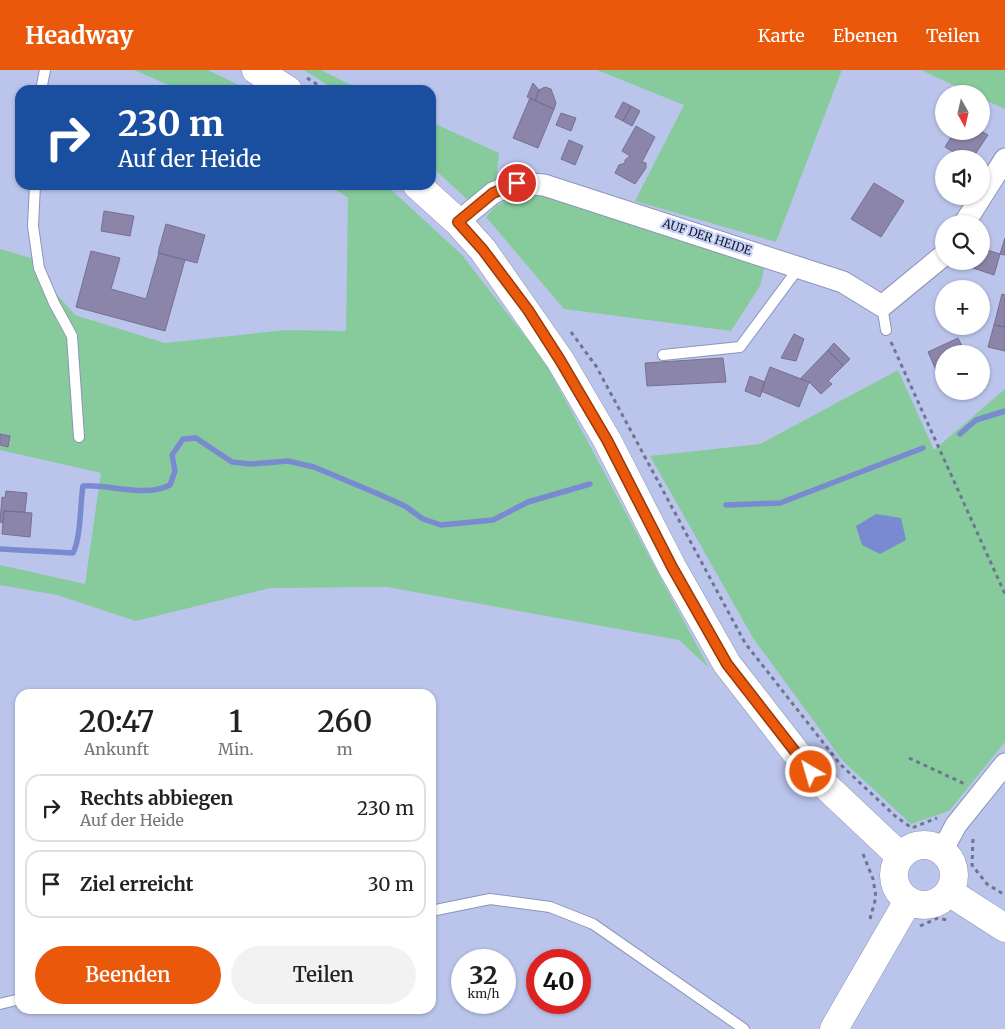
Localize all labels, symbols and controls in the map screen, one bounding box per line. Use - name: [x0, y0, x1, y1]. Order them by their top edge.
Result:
- text: Headway: [25, 20, 133, 51]
- text: Karte: [758, 24, 805, 47]
- text: Ebenen: [833, 24, 898, 47]
- text: Teilen: [926, 24, 980, 47]
- north arrow: [935, 85, 990, 140]
- map controls: [935, 85, 990, 400]
- text: 230 m: [118, 102, 224, 146]
- icon: right: [35, 105, 100, 170]
- text: Auf der Heide: [118, 145, 261, 173]
- button: sound: [935, 150, 990, 205]
- pin: [496, 162, 538, 204]
- icon: arrive: [503, 169, 531, 197]
- street label: AUF DER HEIDE: [660, 215, 754, 258]
- button: search: [935, 215, 990, 270]
- button: +: [935, 280, 990, 335]
- button: −: [935, 345, 990, 400]
- text: 20:47: [79, 702, 154, 740]
- text: 1: [229, 702, 243, 740]
- text: 260: [317, 702, 372, 740]
- text: Ankunft: [84, 739, 149, 759]
- text: Min.: [218, 739, 254, 759]
- text: m: [337, 739, 353, 759]
- position arrow: [784, 745, 836, 797]
- text: Rechts abbiegen: [80, 786, 233, 810]
- icon: right: [37, 794, 65, 822]
- text: 230 m: [357, 796, 414, 820]
- text: Auf der Heide: [80, 810, 184, 830]
- icon: arrive: [37, 870, 65, 898]
- text: Ziel erreicht: [80, 872, 193, 896]
- text: 30 m: [368, 872, 414, 896]
- button: Beenden: [35, 946, 221, 1004]
- button: Teilen: [231, 946, 416, 1004]
- speed limit sign: 40: [526, 949, 591, 1014]
- text: 32: [469, 959, 498, 991]
- text: km/h: [468, 986, 499, 1001]

